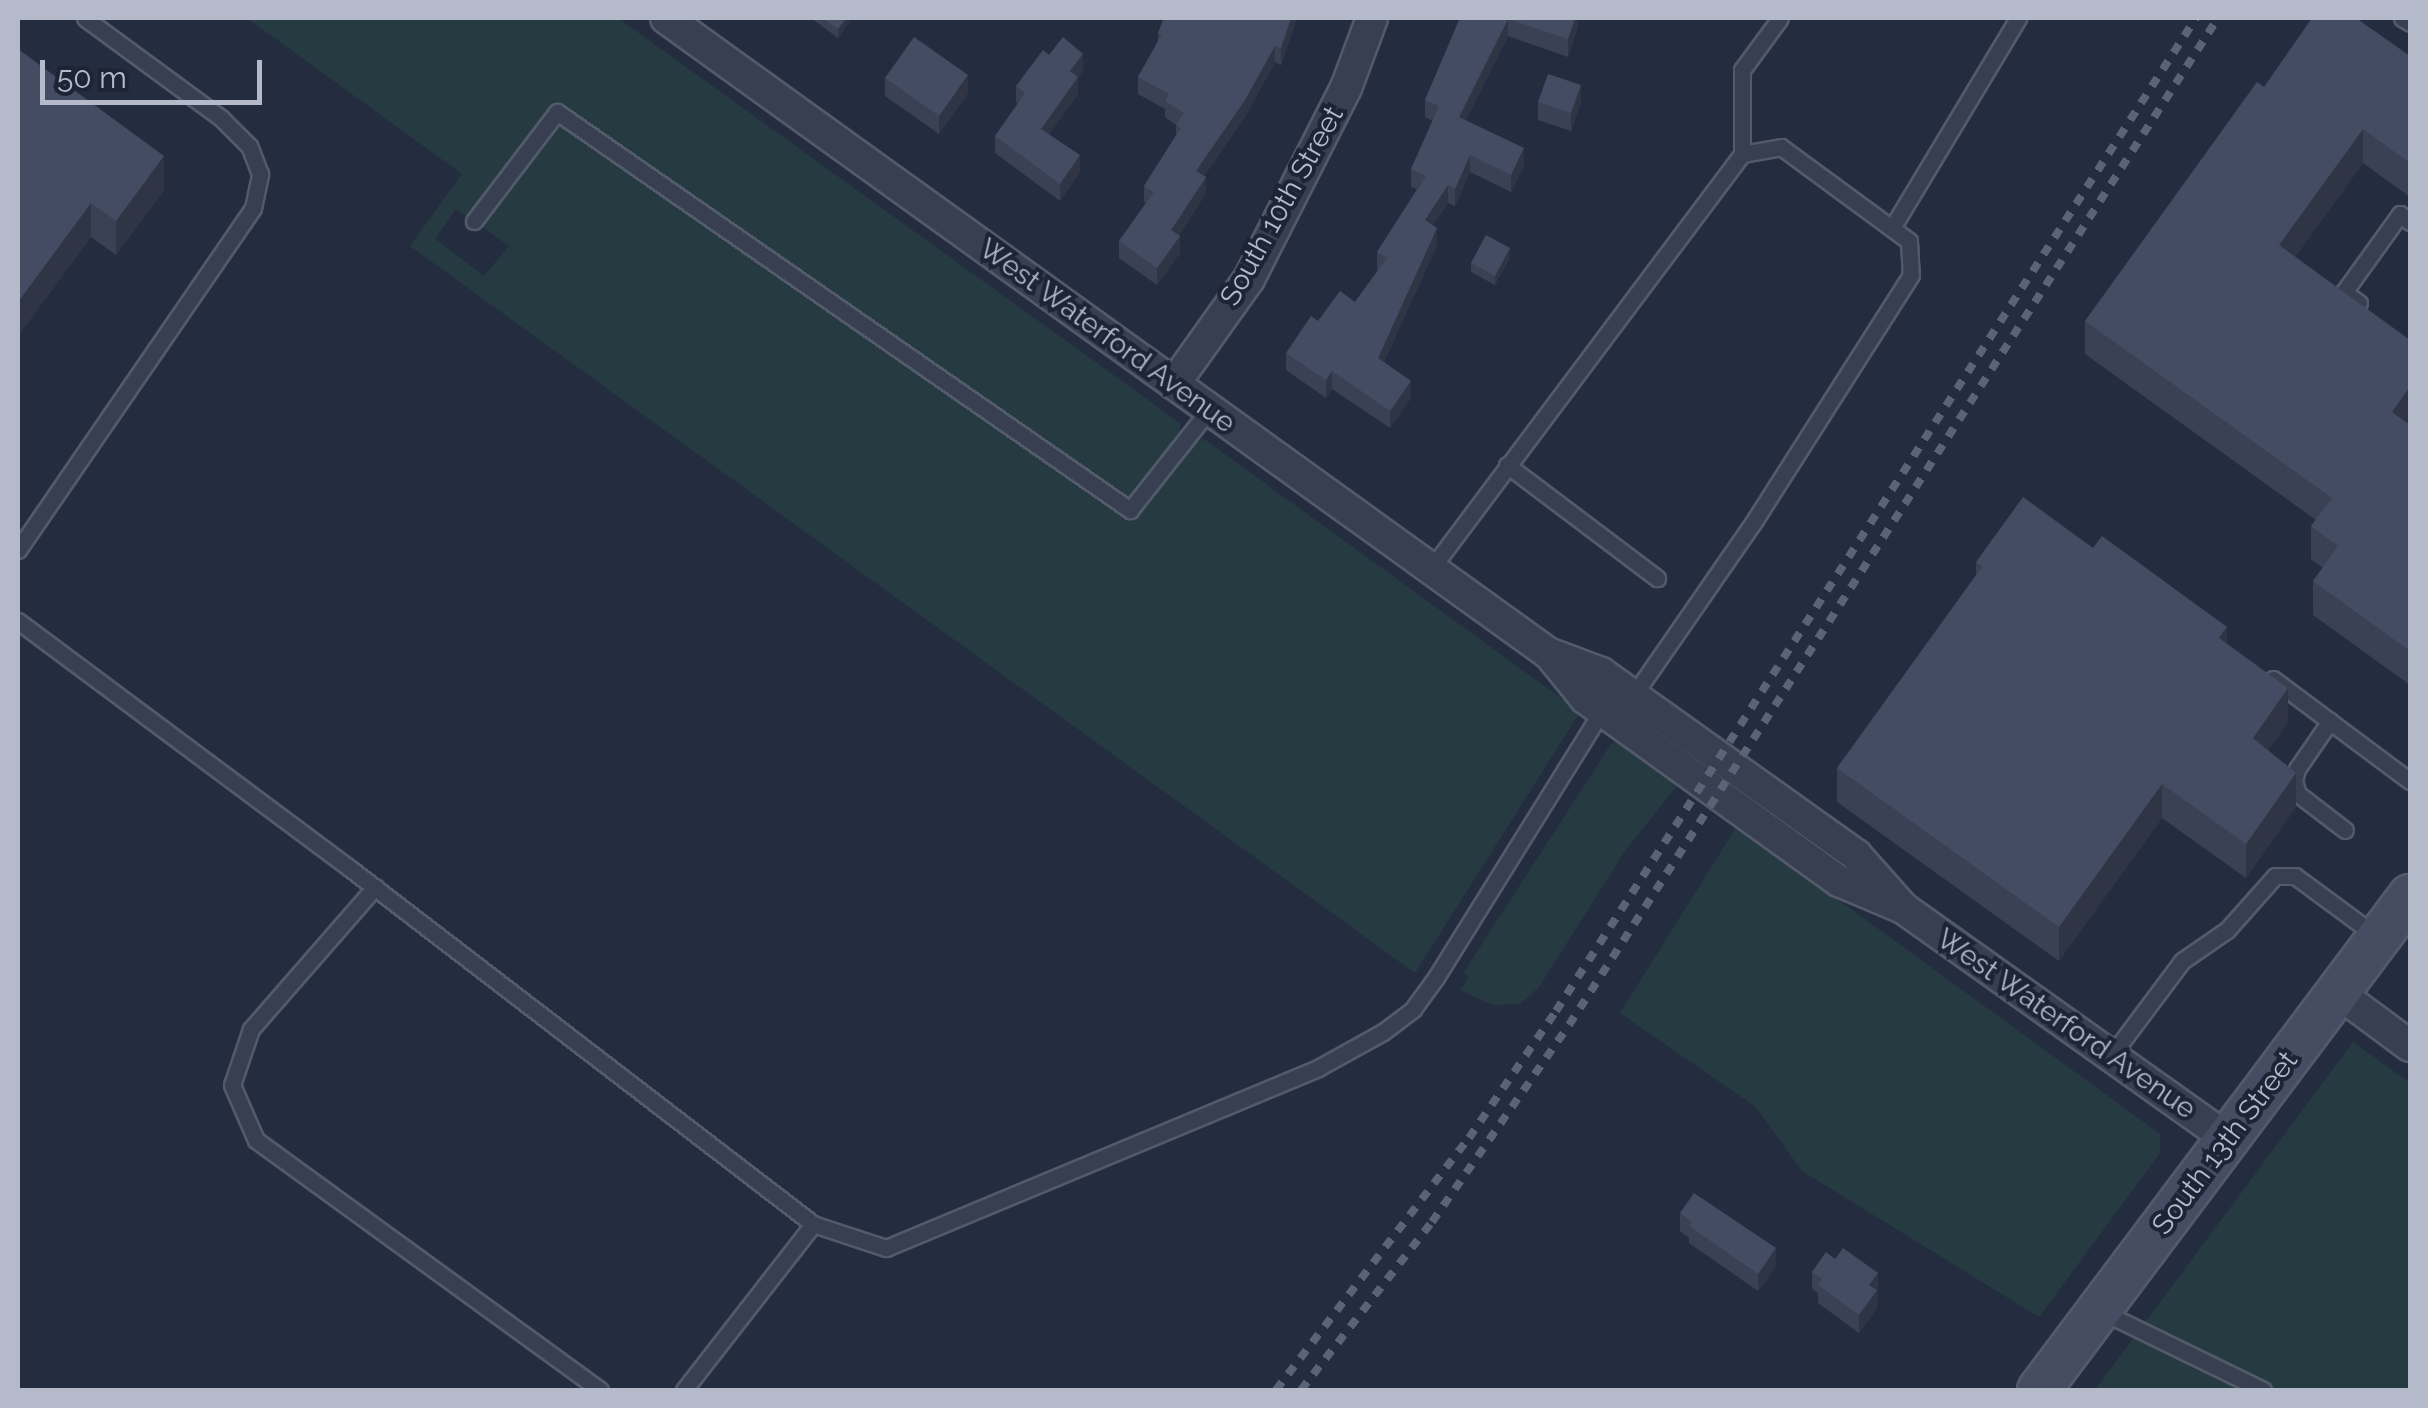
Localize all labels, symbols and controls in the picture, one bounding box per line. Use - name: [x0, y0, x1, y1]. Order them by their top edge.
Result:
- scale bar: [45, 40, 268, 102]
- text: 50 m: [57, 60, 127, 95]
- street label: South 10th Street: [1213, 100, 1351, 312]
- street label: West Waterford Avenue: [972, 231, 1242, 441]
- street label: West Waterford Avenue: [1929, 921, 2203, 1127]
- street label: South 13th Street: [2145, 1045, 2305, 1241]

